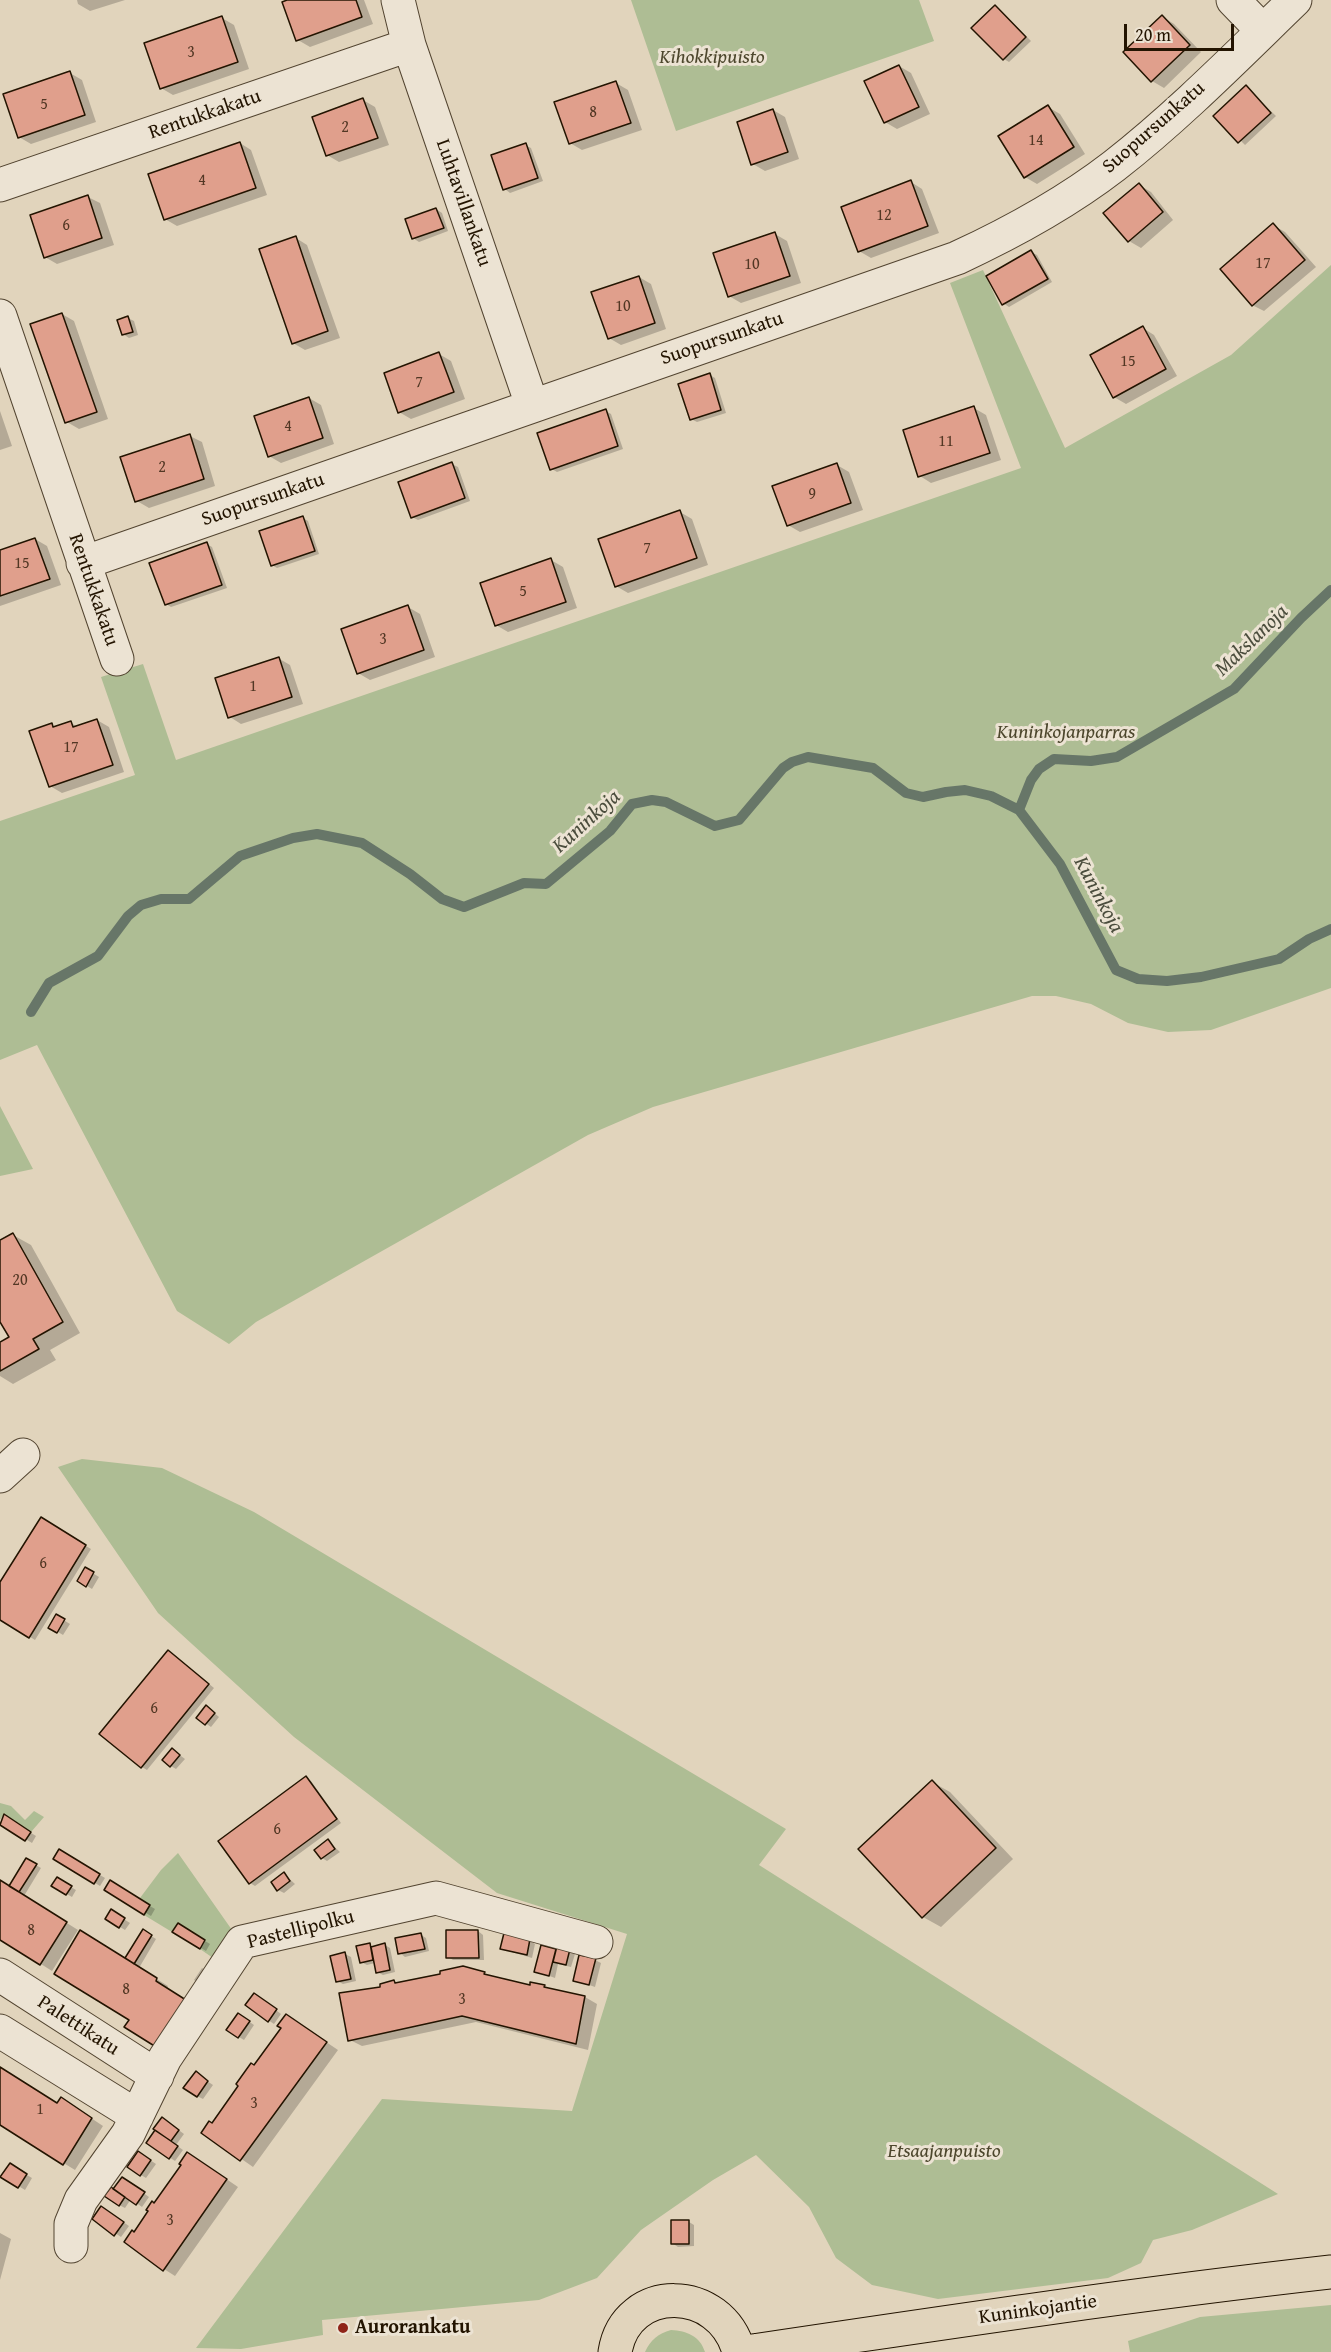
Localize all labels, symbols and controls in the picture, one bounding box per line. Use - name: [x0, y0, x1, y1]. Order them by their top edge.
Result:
- scale bar: [1127, 12, 1236, 50]
- text: 20 m: [1135, 21, 1171, 48]
- house number: 3: [187, 43, 195, 63]
- park label: Kihokkipuisto: [659, 46, 765, 70]
- street label: Suopursunkatu: [1098, 77, 1210, 179]
- street label: Rentukkakatu: [146, 85, 264, 145]
- house number: 5: [40, 95, 48, 115]
- house number: 8: [589, 103, 597, 123]
- house number: 2: [341, 118, 349, 138]
- house number: 14: [1028, 131, 1044, 151]
- street label: Luhtavillankatu: [430, 136, 496, 270]
- house number: 4: [198, 171, 206, 191]
- house number: 12: [876, 206, 892, 226]
- house number: 6: [62, 216, 70, 236]
- house number: 17: [1255, 254, 1271, 274]
- house number: 10: [744, 255, 760, 275]
- house number: 10: [615, 297, 631, 317]
- street label: Suopursunkatu: [658, 307, 786, 371]
- house number: 15: [1120, 352, 1136, 372]
- house number: 7: [415, 373, 423, 393]
- house number: 4: [284, 417, 292, 437]
- house number: 11: [938, 432, 954, 452]
- house number: 2: [158, 458, 166, 478]
- street label: Suopursunkatu: [199, 468, 327, 532]
- house number: 9: [808, 485, 816, 505]
- street label: Rentukkakatu: [63, 531, 123, 649]
- house number: 7: [643, 539, 651, 559]
- house number: 15: [14, 554, 30, 574]
- house number: 5: [519, 582, 527, 602]
- water label: Makslanoja: [1210, 600, 1294, 682]
- house number: 3: [379, 630, 387, 650]
- house number: 1: [249, 677, 257, 697]
- park label: Kuninkojanparras: [997, 721, 1135, 745]
- house number: 17: [63, 738, 79, 758]
- water label: Kuninkoja: [548, 785, 626, 859]
- water label: Kuninkoja: [1067, 853, 1129, 937]
- house number: 20: [12, 1271, 28, 1291]
- house number: 6: [39, 1554, 47, 1574]
- house number: 6: [150, 1699, 158, 1719]
- house number: 6: [273, 1820, 281, 1840]
- street label: Pastellipolku: [245, 1905, 357, 1955]
- house number: 8: [27, 1921, 35, 1941]
- house number: 8: [122, 1980, 130, 2000]
- house number: 3: [458, 1990, 466, 2010]
- street label: Palettikatu: [33, 1991, 123, 2061]
- house number: 3: [250, 2094, 258, 2114]
- house number: 1: [36, 2100, 44, 2120]
- park label: Etsaajanpuisto: [888, 2140, 1000, 2164]
- house number: 3: [166, 2211, 174, 2231]
- street label: Kuninkojantie: [978, 2290, 1098, 2330]
- place label: Aurorankatu: [355, 2316, 471, 2340]
- marker: Aurorankatu: [336, 2321, 350, 2335]

